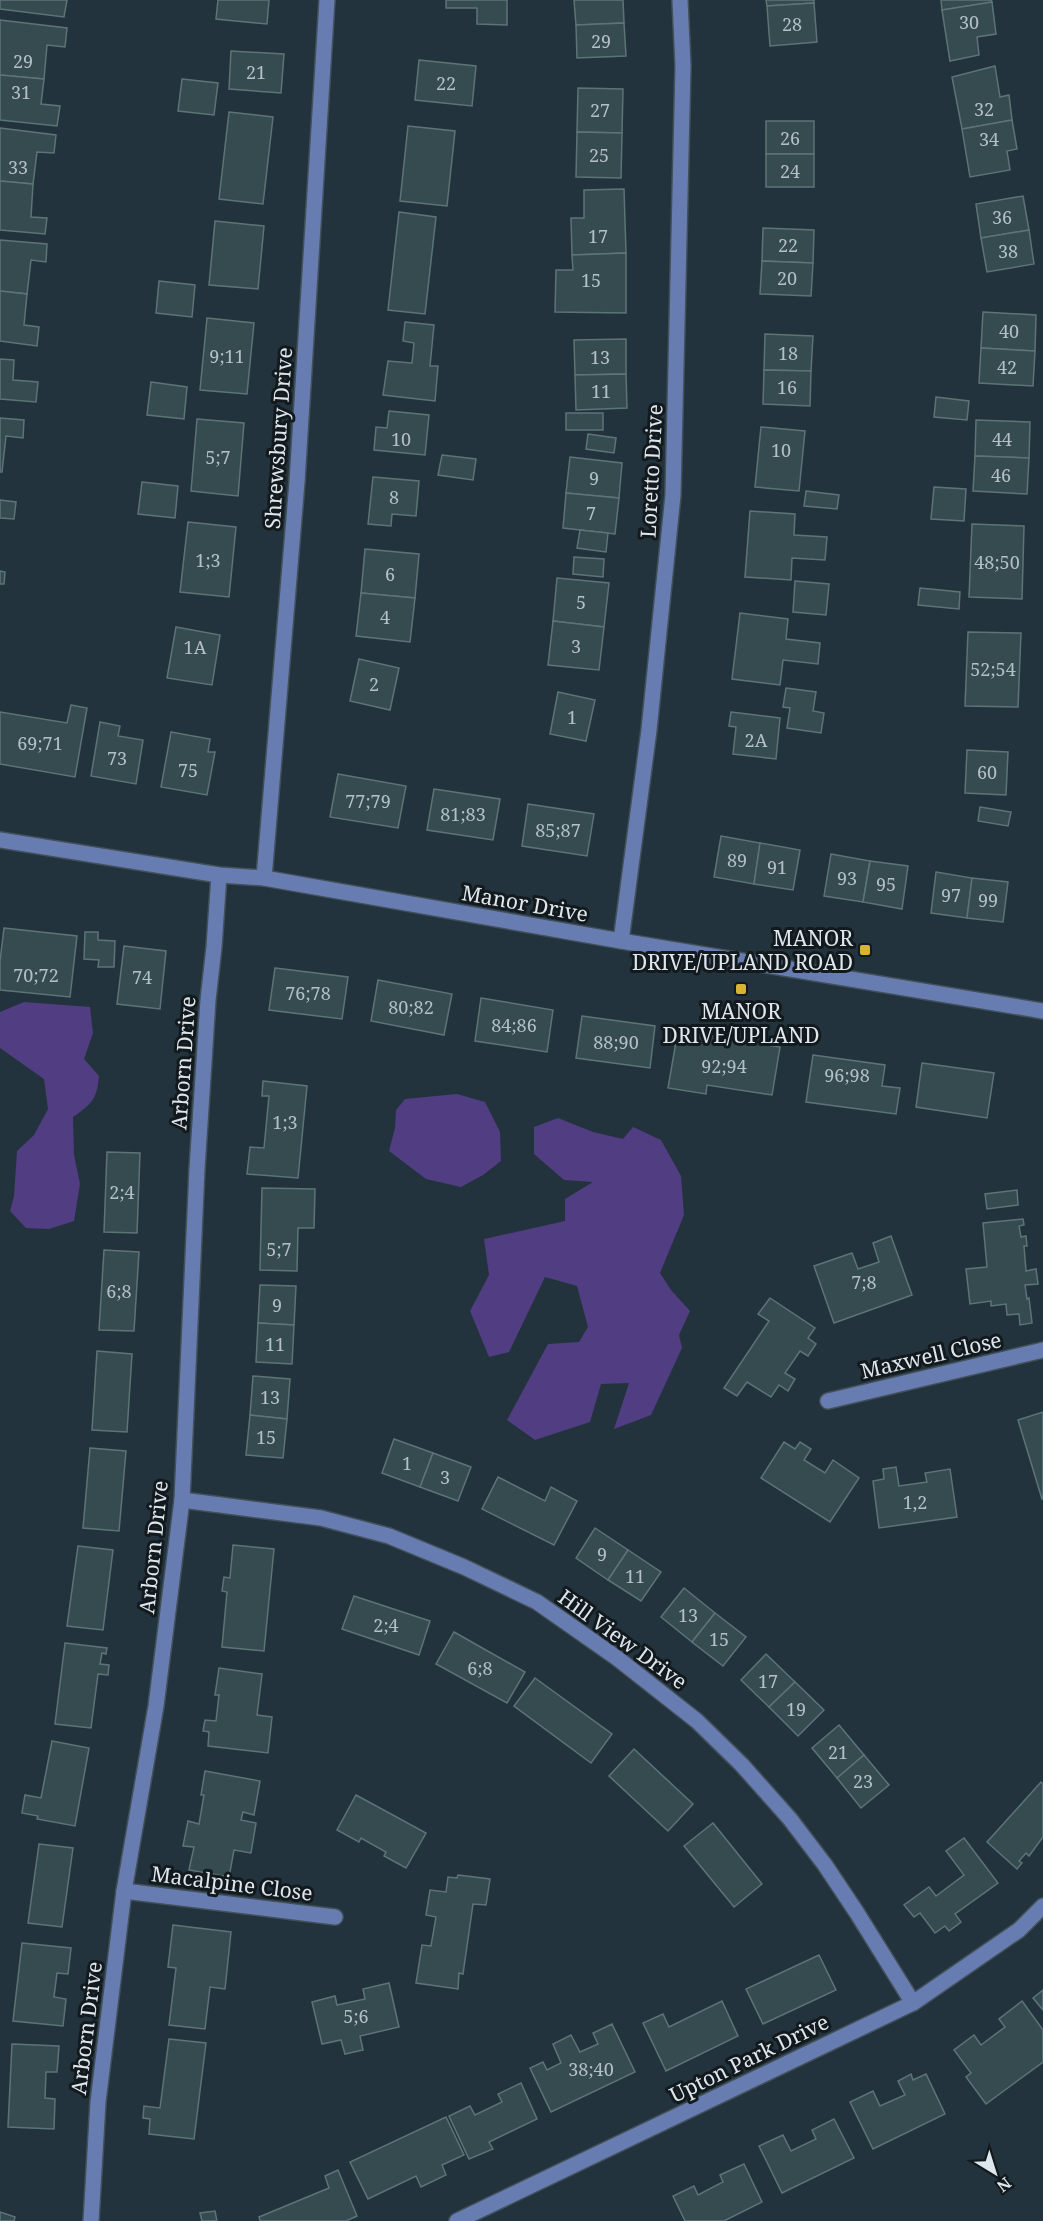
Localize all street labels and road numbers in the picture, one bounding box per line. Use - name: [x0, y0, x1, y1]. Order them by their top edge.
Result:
- street label: Shrewsbury Drive: [258, 346, 298, 530]
- street label: Loretto Drive: [634, 403, 668, 539]
- street label: Manor Drive: [460, 878, 590, 928]
- street label: Arborn Drive: [164, 995, 202, 1131]
- street label: Maxwell Close: [858, 1325, 1004, 1385]
- street label: Arborn Drive: [132, 1479, 174, 1615]
- street label: Hill View Drive: [553, 1583, 693, 1695]
- street label: Macalpine Close: [150, 1859, 314, 1907]
- street label: Arborn Drive: [64, 1960, 108, 2096]
- street label: Upton Park Drive: [665, 2007, 833, 2109]

